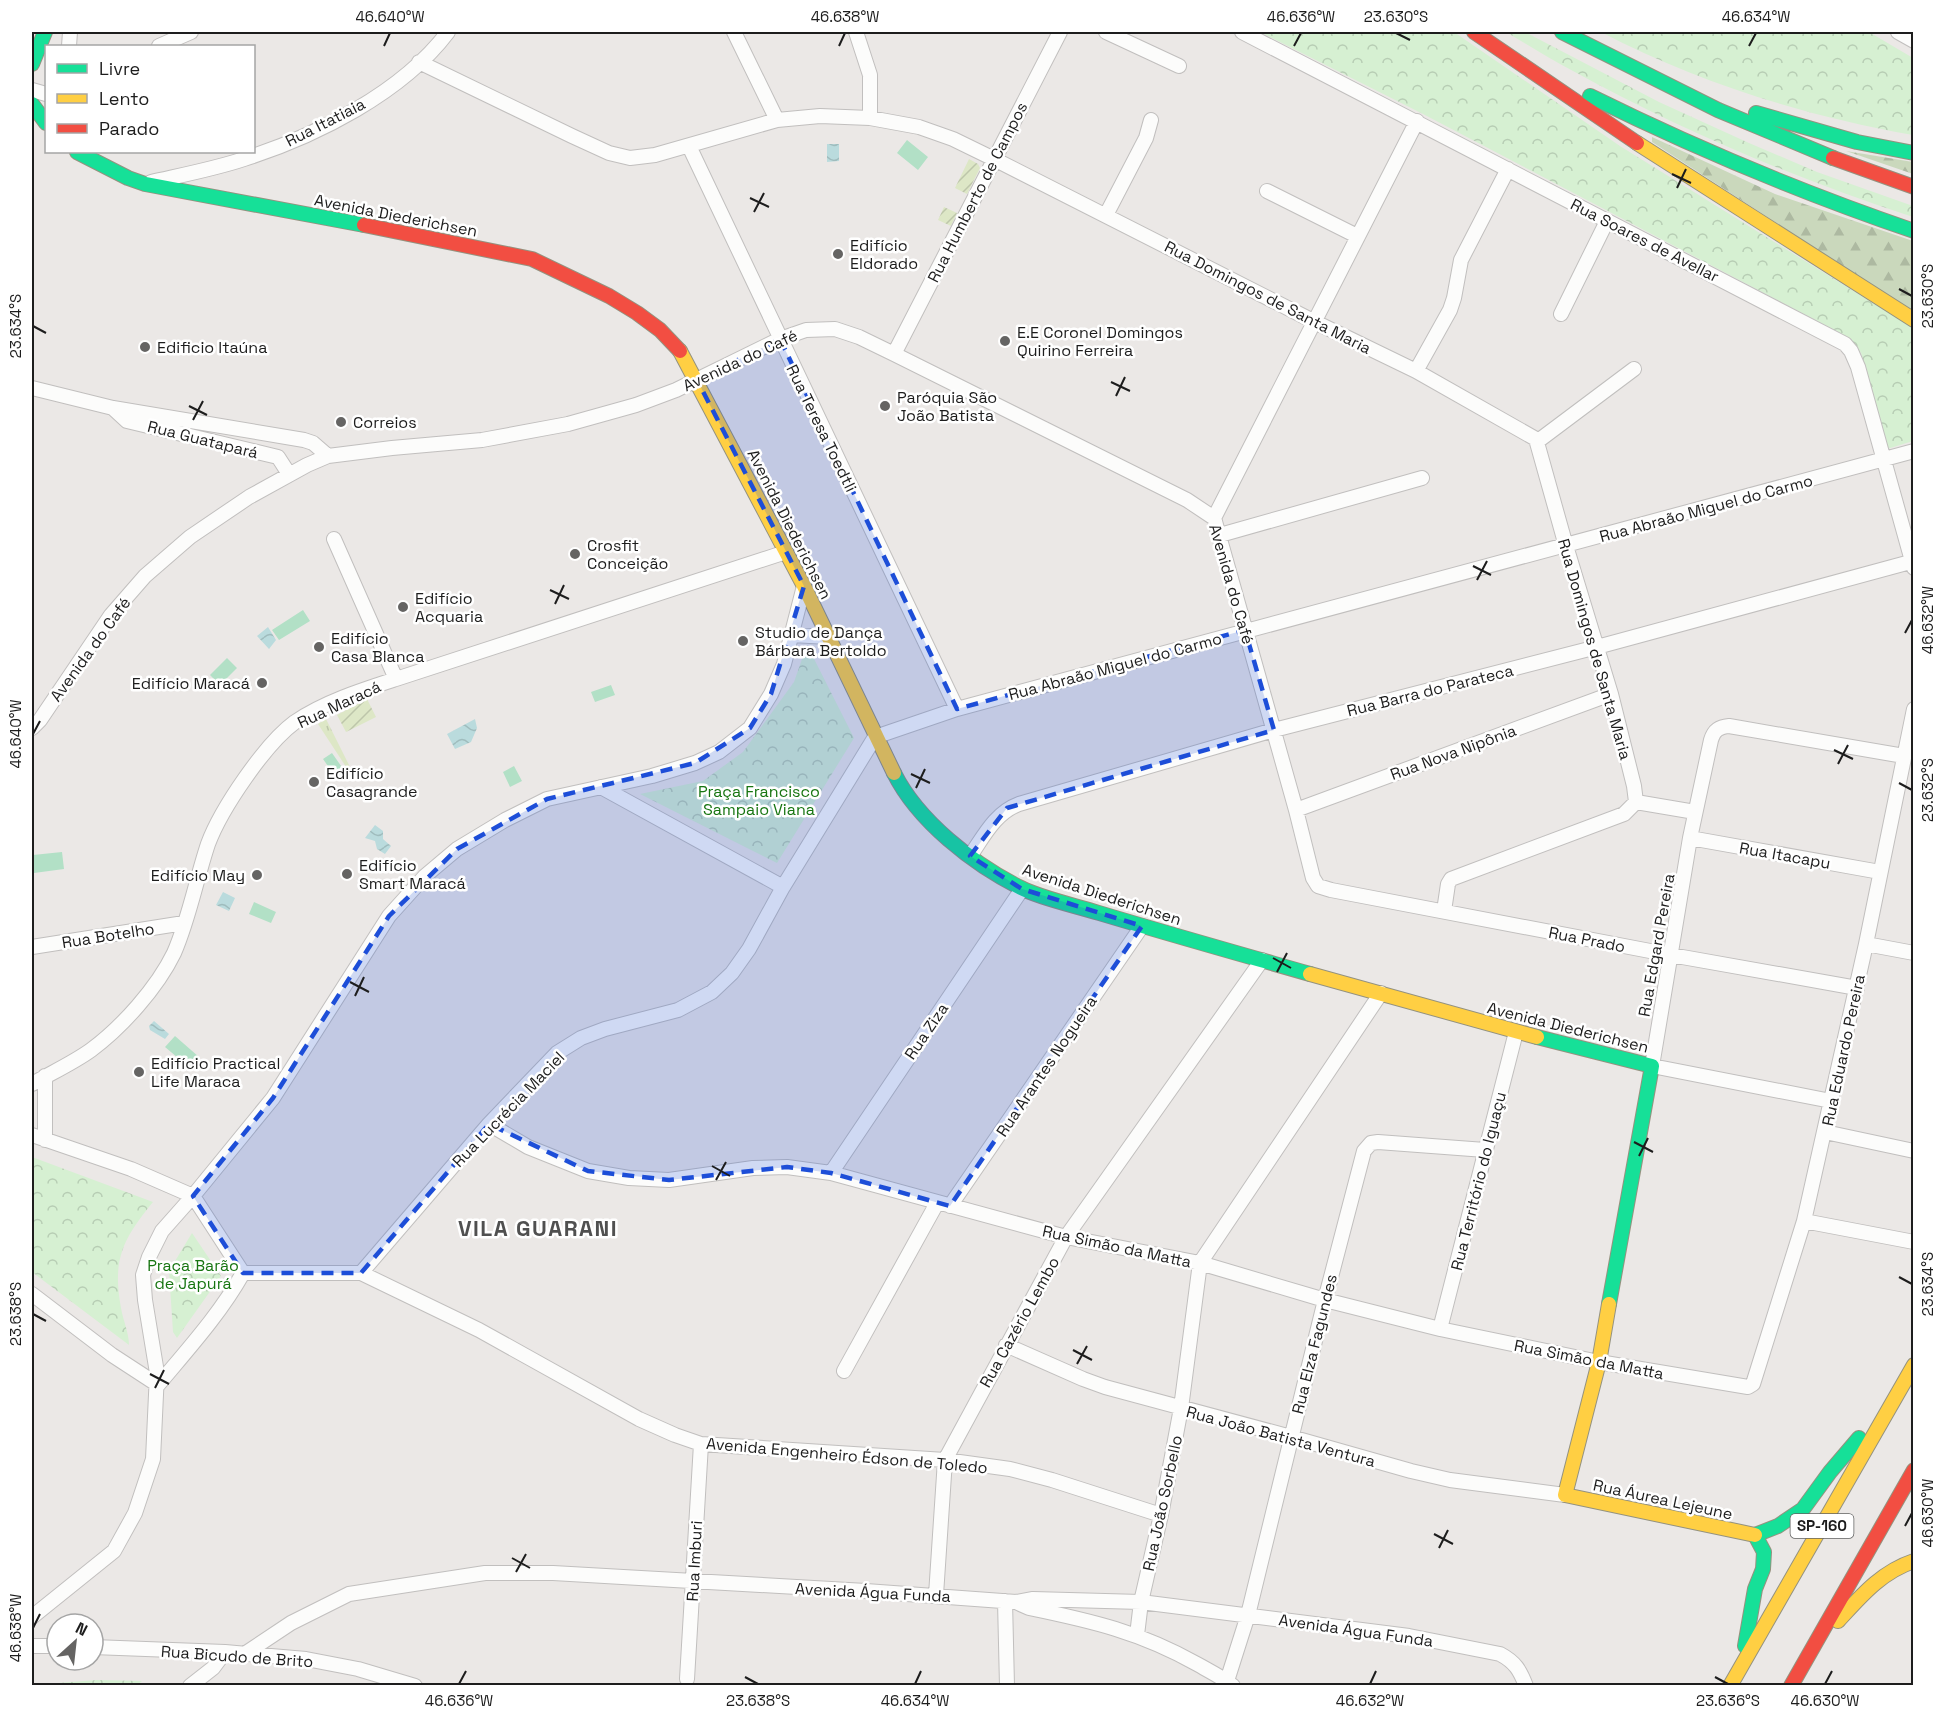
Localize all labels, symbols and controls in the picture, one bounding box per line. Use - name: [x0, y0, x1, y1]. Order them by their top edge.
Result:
- text: 46.640°W: [355, 7, 425, 26]
- text: 46.638°W: [811, 7, 879, 26]
- text: 46.636°W: [1267, 7, 1335, 26]
- text: 23.630°S: [1364, 7, 1428, 26]
- text: 46.634°W: [1722, 7, 1790, 26]
- legend: [45, 45, 255, 153]
- text: Livre: [99, 57, 140, 80]
- text: Lento: [99, 87, 149, 110]
- street label: Rua Itatiaia: [282, 93, 369, 151]
- street label: Rua Humberto de Campos: [923, 98, 1032, 286]
- text: Parado: [99, 117, 159, 140]
- street label: Avenida Diederichsen: [313, 189, 479, 242]
- street label: Rua Soares de Avellar: [1567, 194, 1723, 287]
- place label: Edifício Eldorado: [850, 235, 918, 274]
- street label: Rua Domingos de Santa Maria: [1161, 236, 1375, 359]
- marker: Edifício Eldorado: [831, 247, 845, 261]
- text: 23.630°S: [1918, 264, 1937, 328]
- text: 23.634°S: [6, 294, 25, 358]
- place label: E.E Coronel Domingos Quirino Ferreira: [1017, 322, 1183, 361]
- street label: Avenida do Café: [679, 325, 801, 396]
- marker: E.E Coronel Domingos Quirino Ferreira: [998, 334, 1012, 348]
- place label: Edificio Itaúna: [157, 337, 267, 358]
- marker: Edificio Itaúna: [138, 340, 152, 354]
- street label: Rua Teresa Toedtli: [782, 361, 862, 495]
- place label: Paróquia São João Batista: [897, 387, 997, 426]
- marker: Paróquia São João Batista: [878, 399, 892, 413]
- place label: Correios: [353, 412, 417, 433]
- marker: Correios: [334, 415, 348, 429]
- street label: Rua Guatapará: [145, 416, 260, 463]
- street label: Avenida Diederichsen: [743, 446, 837, 603]
- street label: Rua Abraão Miguel do Carmo: [1597, 470, 1815, 547]
- street label: Avenida do Café: [1204, 521, 1259, 647]
- place label: Crosfit Conceição: [587, 535, 668, 574]
- street label: Rua Domingos de Santa Maria: [1553, 536, 1636, 762]
- marker: Crosfit Conceição: [568, 547, 582, 561]
- text: 46.632°W: [1918, 586, 1937, 654]
- place label: Edifício Acquaria: [415, 588, 483, 627]
- street label: Avenida do Café: [45, 593, 135, 706]
- marker: Edifício Acquaria: [396, 600, 410, 614]
- place label: Studio de Dança Bárbara Bertoldo: [755, 622, 887, 661]
- place label: Edifício Casa Blanca: [331, 628, 424, 667]
- street label: Rua Abraão Miguel do Carmo: [1006, 628, 1224, 705]
- marker: Studio de Dança Bárbara Bertoldo: [736, 634, 750, 648]
- marker: Edifício Casa Blanca: [312, 640, 326, 654]
- street label: Rua Barra do Parateca: [1345, 660, 1516, 721]
- place label: Edifício Maracá: [132, 673, 250, 694]
- marker: Edifício Maracá: [255, 676, 269, 690]
- street label: Rua Maracá: [294, 676, 384, 733]
- text: 46.640°W: [6, 699, 25, 769]
- street label: Rua Nova Nipônia: [1387, 720, 1519, 785]
- text: 23.632°S: [1918, 758, 1937, 822]
- place label: Edifício Casagrande: [326, 763, 418, 802]
- marker: Edifício Casagrande: [307, 775, 321, 789]
- park label: Praça Francisco Sampaio Viana: [698, 781, 820, 820]
- street label: Rua Itacapu: [1738, 837, 1832, 874]
- place label: Edifício Smart Maracá: [359, 855, 466, 894]
- street label: Avenida Diederichsen: [1020, 859, 1184, 930]
- place label: Edifício May: [151, 865, 245, 886]
- marker: Edifício Smart Maracá: [340, 867, 354, 881]
- marker: Edifício May: [250, 868, 264, 882]
- street label: Rua Edgard Pereira: [1634, 872, 1679, 1018]
- street label: Rua Botelho: [60, 918, 156, 953]
- street label: Rua Prado: [1547, 922, 1627, 957]
- street label: Rua Eduardo Pereira: [1817, 972, 1870, 1128]
- street label: Rua Arantes Nogueira: [991, 992, 1101, 1141]
- street label: Avenida Diederichsen: [1485, 997, 1651, 1058]
- street label: Rua Ziza: [900, 999, 953, 1064]
- street label: Rua Lucrécia Maciel: [448, 1047, 569, 1172]
- place label: Edifício Practical Life Maraca: [151, 1053, 280, 1092]
- marker: Edifício Practical Life Maraca: [132, 1065, 146, 1079]
- street label: Rua Território do Iguaçu: [1446, 1090, 1511, 1273]
- district label: VILA GUARANI: [458, 1214, 618, 1242]
- street label: Rua Simão da Matta: [1040, 1220, 1193, 1273]
- text: 23.634°S: [1918, 1252, 1937, 1316]
- street label: Rua Cazério Lembo: [975, 1253, 1064, 1391]
- park label: Praça Barão de Japurá: [147, 1255, 239, 1294]
- street label: Rua Elza Fagundes: [1287, 1272, 1342, 1416]
- text: 23.638°S: [6, 1282, 25, 1346]
- street label: Rua Simão da Matta: [1512, 1335, 1666, 1384]
- street label: Rua João Batista Ventura: [1184, 1401, 1378, 1472]
- street label: Avenida Engenheiro Édson de Toledo: [705, 1433, 989, 1478]
- street label: Rua João Sorbello: [1138, 1433, 1187, 1573]
- street label: Rua Áurea Lejeune: [1591, 1474, 1735, 1525]
- text: 46.630°W: [1918, 1479, 1937, 1547]
- road number: SP-160: [1790, 1514, 1854, 1538]
- street label: Rua Imburi: [682, 1520, 707, 1602]
- street label: Avenida Água Funda: [795, 1578, 951, 1607]
- text: 46.638°W: [6, 1594, 25, 1662]
- street label: Avenida Água Funda: [1277, 1609, 1435, 1652]
- north arrow: [45, 1612, 105, 1672]
- text: N: [72, 1617, 91, 1641]
- street label: Rua Bicudo de Brito: [160, 1641, 314, 1672]
- text: 46.636°W: [425, 1691, 493, 1710]
- text: 23.638°S: [726, 1691, 790, 1710]
- text: 46.634°W: [881, 1691, 949, 1710]
- text: 46.632°W: [1336, 1691, 1404, 1710]
- text: 23.636°S: [1696, 1691, 1760, 1710]
- text: 46.630°W: [1791, 1691, 1859, 1710]

